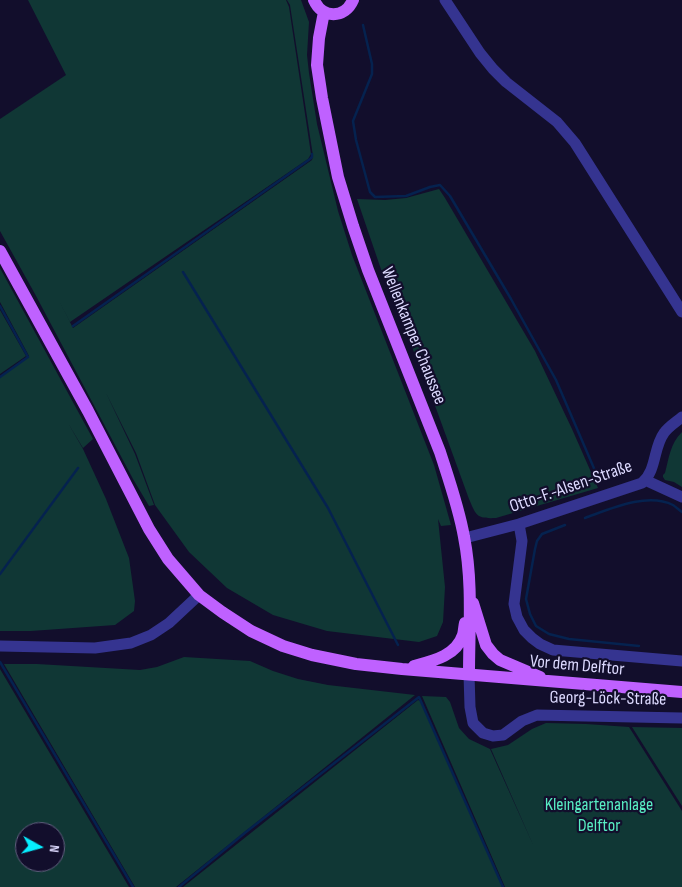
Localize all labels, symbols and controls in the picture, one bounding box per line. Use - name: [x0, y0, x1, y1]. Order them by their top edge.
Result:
- street label: Wellenkamper Chaussee: [376, 264, 450, 408]
- street label: Otto-F.-Alsen-Straße: [507, 456, 635, 518]
- street label: Vor dem Delftor: [529, 651, 625, 681]
- street label: Georg-Löck-Straße: [549, 687, 667, 711]
- park label: Kleingartenanlage Delftor: [545, 794, 653, 836]
- north arrow: [15, 822, 65, 872]
- text: N: [46, 844, 63, 854]

